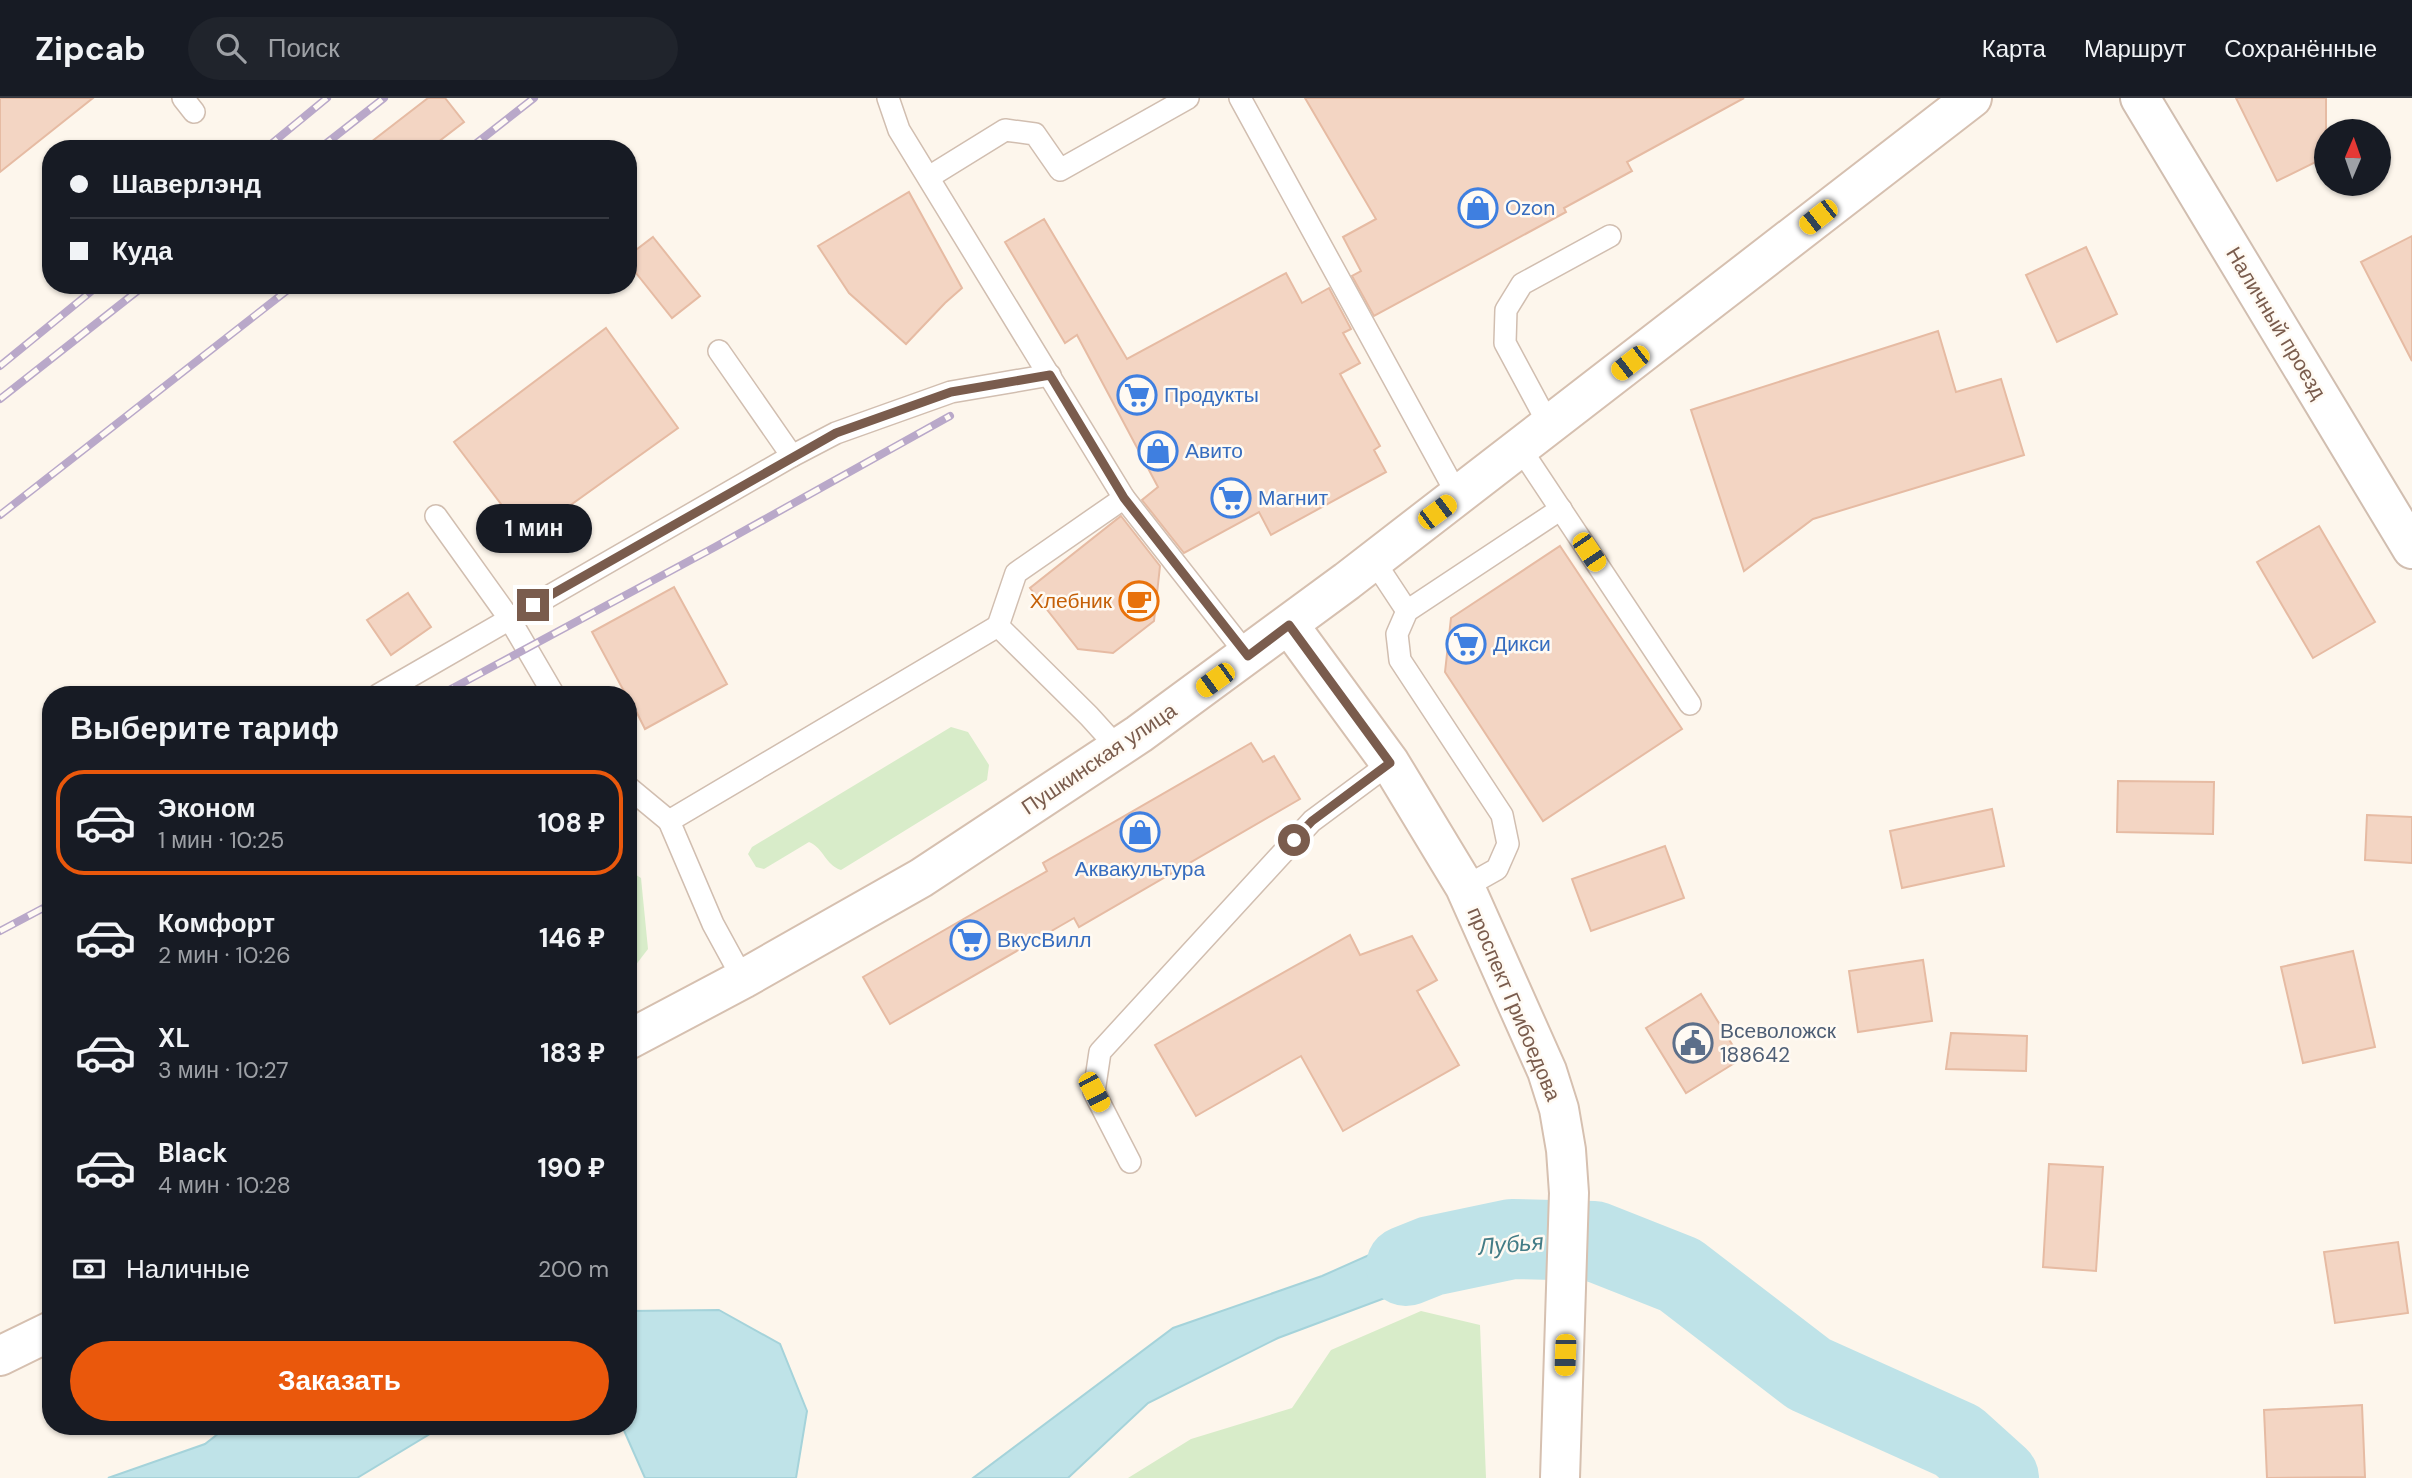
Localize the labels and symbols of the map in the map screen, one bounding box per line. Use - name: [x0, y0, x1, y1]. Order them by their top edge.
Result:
- north arrow: [2314, 119, 2390, 196]
- shop icon: Ozon: [1457, 187, 1499, 229]
- place label: Ozon: [1505, 194, 1555, 222]
- car: [1795, 196, 1842, 238]
- street label: Наличный проезд: [2219, 242, 2333, 404]
- car: [1607, 342, 1654, 384]
- supermarket icon: Продукты: [1116, 374, 1158, 416]
- place label: Продукты: [1164, 381, 1259, 409]
- shop icon: Авито: [1137, 430, 1179, 472]
- place label: Авито: [1185, 437, 1243, 465]
- supermarket icon: Магнит: [1210, 477, 1252, 519]
- place label: Магнит: [1258, 484, 1328, 512]
- car: [1414, 491, 1461, 533]
- callout: 1 мин: [475, 504, 591, 552]
- car: [1569, 529, 1610, 575]
- cafe icon: Хлебник: [1118, 580, 1160, 622]
- place label: Хлебник: [1030, 587, 1113, 615]
- route end: [517, 589, 549, 621]
- supermarket icon: Дикси: [1445, 623, 1487, 665]
- place label: Дикси: [1493, 630, 1551, 658]
- car: [1192, 659, 1239, 701]
- street label: Пушкинская улица: [1016, 696, 1182, 821]
- shop icon: Аквакультура: [1119, 811, 1161, 853]
- route start: [1278, 824, 1310, 856]
- place label: Аквакультура: [1075, 855, 1205, 883]
- street label: проспект Грибоедова: [1460, 903, 1568, 1105]
- supermarket icon: ВкусВилл: [949, 919, 991, 961]
- place label: ВкусВилл: [997, 926, 1091, 954]
- place label: Всеволожск 188642: [1720, 1017, 1837, 1069]
- public building icon: Всеволожск 188642: [1672, 1022, 1714, 1064]
- car: [1075, 1069, 1114, 1115]
- water label: Лубья: [1475, 1226, 1545, 1262]
- car: [1554, 1334, 1577, 1376]

